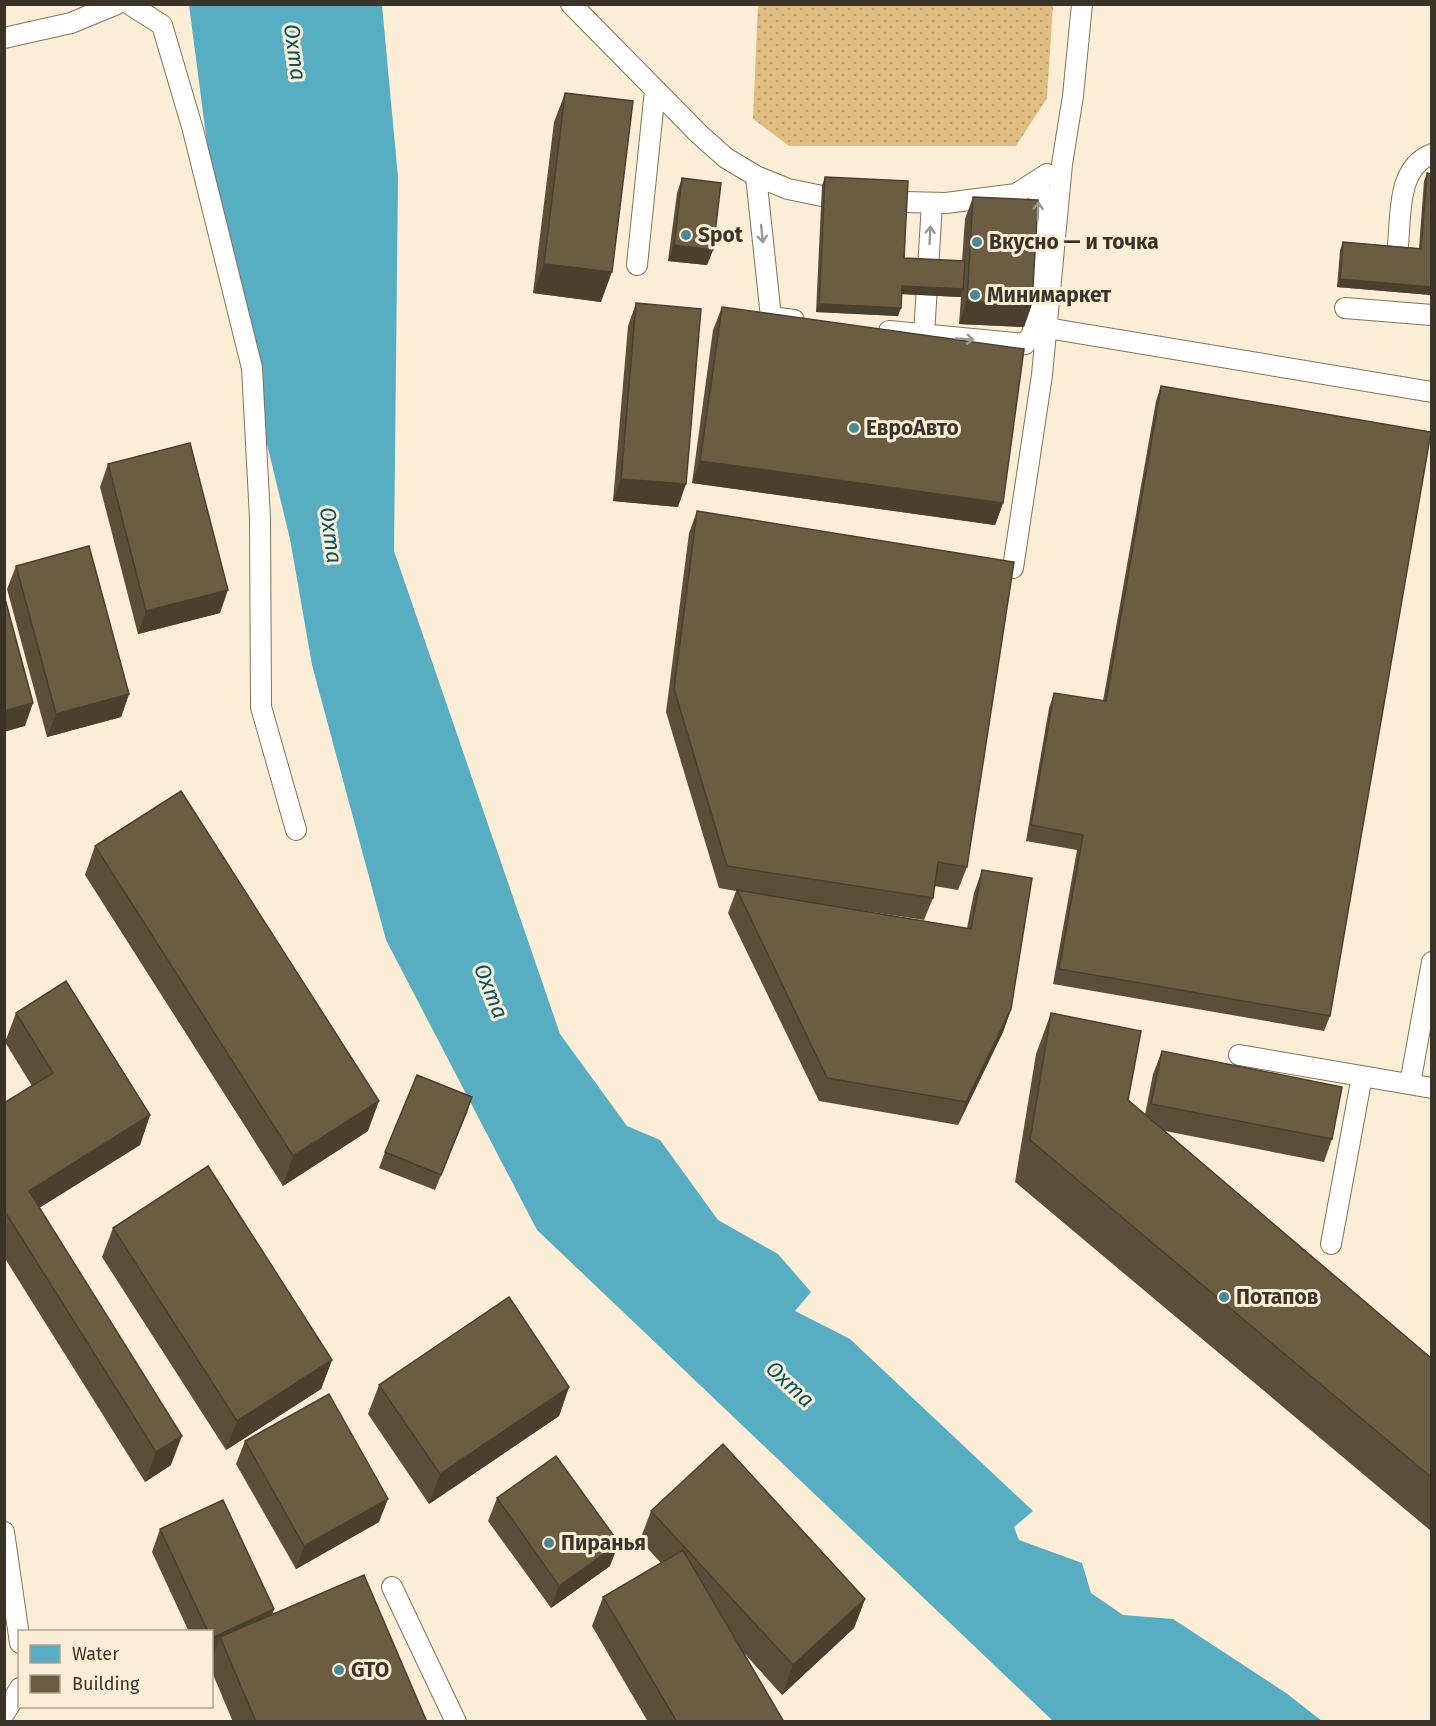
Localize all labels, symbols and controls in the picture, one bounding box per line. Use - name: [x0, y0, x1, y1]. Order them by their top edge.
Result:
- water label: Охта: [278, 22, 312, 82]
- one-way arrow: [1033, 202, 1044, 222]
- place label: Spot: [698, 222, 744, 248]
- one-way arrow: [757, 224, 768, 244]
- one-way arrow: [925, 225, 936, 245]
- marker: Spot: [679, 228, 693, 242]
- place label: Вкусно — и точка: [989, 229, 1159, 255]
- marker: Вкусно — и точка: [970, 235, 984, 249]
- place label: Минимаркет: [987, 282, 1112, 308]
- marker: Минимаркет: [968, 288, 982, 302]
- one-way arrow: [955, 334, 975, 345]
- place label: ЕвроАвто: [866, 415, 959, 441]
- marker: ЕвроАвто: [847, 421, 861, 435]
- water label: Охта: [314, 505, 348, 565]
- water label: Охта: [468, 960, 514, 1022]
- place label: Потапов: [1236, 1284, 1318, 1310]
- marker: Потапов: [1217, 1290, 1231, 1304]
- water label: Охта: [760, 1355, 820, 1413]
- place label: Пиранья: [561, 1530, 646, 1556]
- marker: Пиранья: [542, 1536, 556, 1550]
- legend: [18, 1630, 213, 1708]
- text: Water: [72, 1643, 119, 1665]
- place label: GTO: [351, 1657, 389, 1683]
- marker: GTO: [332, 1663, 346, 1677]
- text: Building: [72, 1673, 140, 1695]

